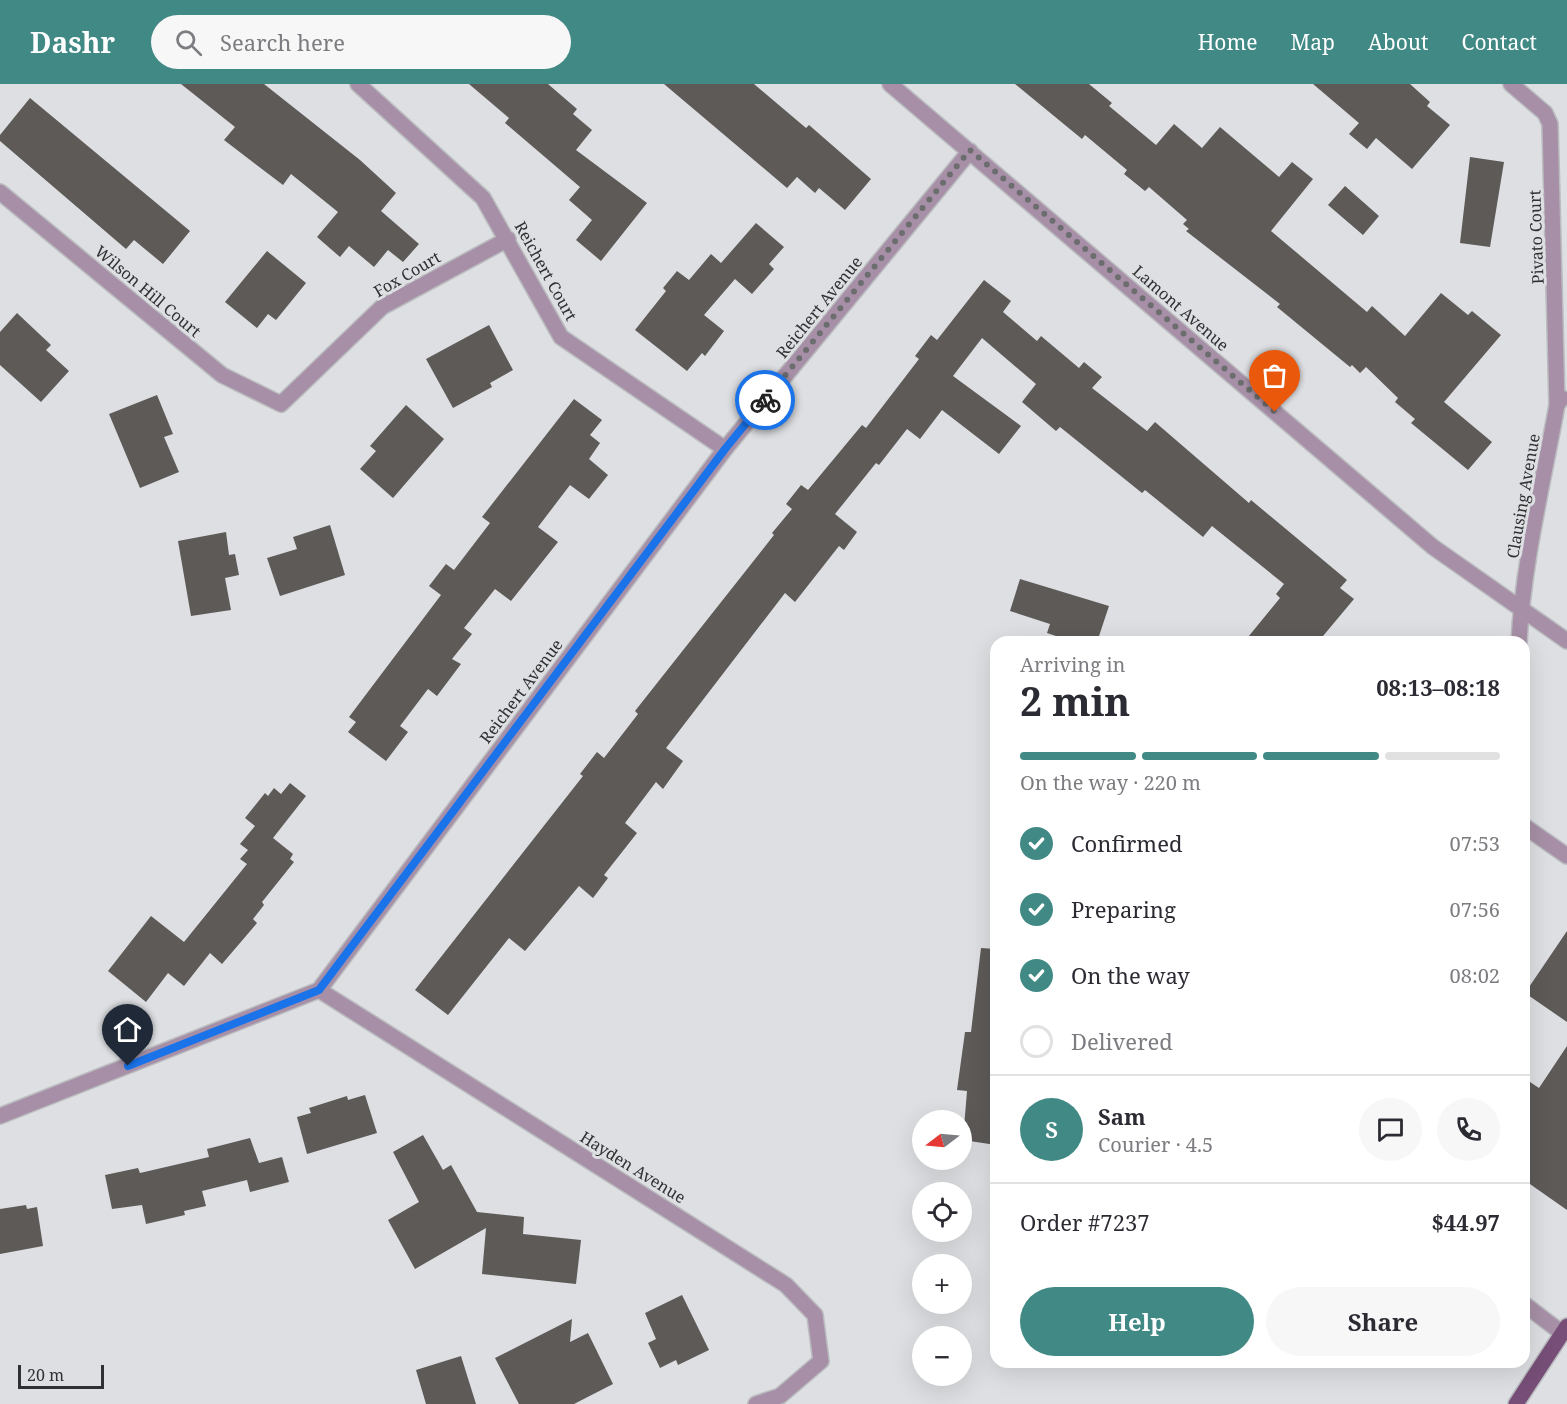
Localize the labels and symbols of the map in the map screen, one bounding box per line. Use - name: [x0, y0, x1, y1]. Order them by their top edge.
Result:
- street label: Pivato Court: [1523, 189, 1549, 285]
- street label: Reichert Court: [510, 217, 583, 325]
- street label: Wilson Hill Court: [90, 240, 206, 342]
- street label: Fox Court: [370, 246, 445, 302]
- street label: Reichert Avenue: [771, 251, 867, 363]
- street label: Lamont Avenue: [1128, 260, 1234, 356]
- pin: [1249, 350, 1300, 412]
- courier: [735, 370, 795, 430]
- street label: Clausing Avenue: [1501, 432, 1545, 560]
- street label: Reichert Avenue: [475, 634, 567, 748]
- pin: [102, 1004, 153, 1066]
- north arrow: [912, 1110, 972, 1170]
- street label: Hayden Avenue: [576, 1126, 690, 1208]
- scale bar: [18, 1362, 104, 1390]

